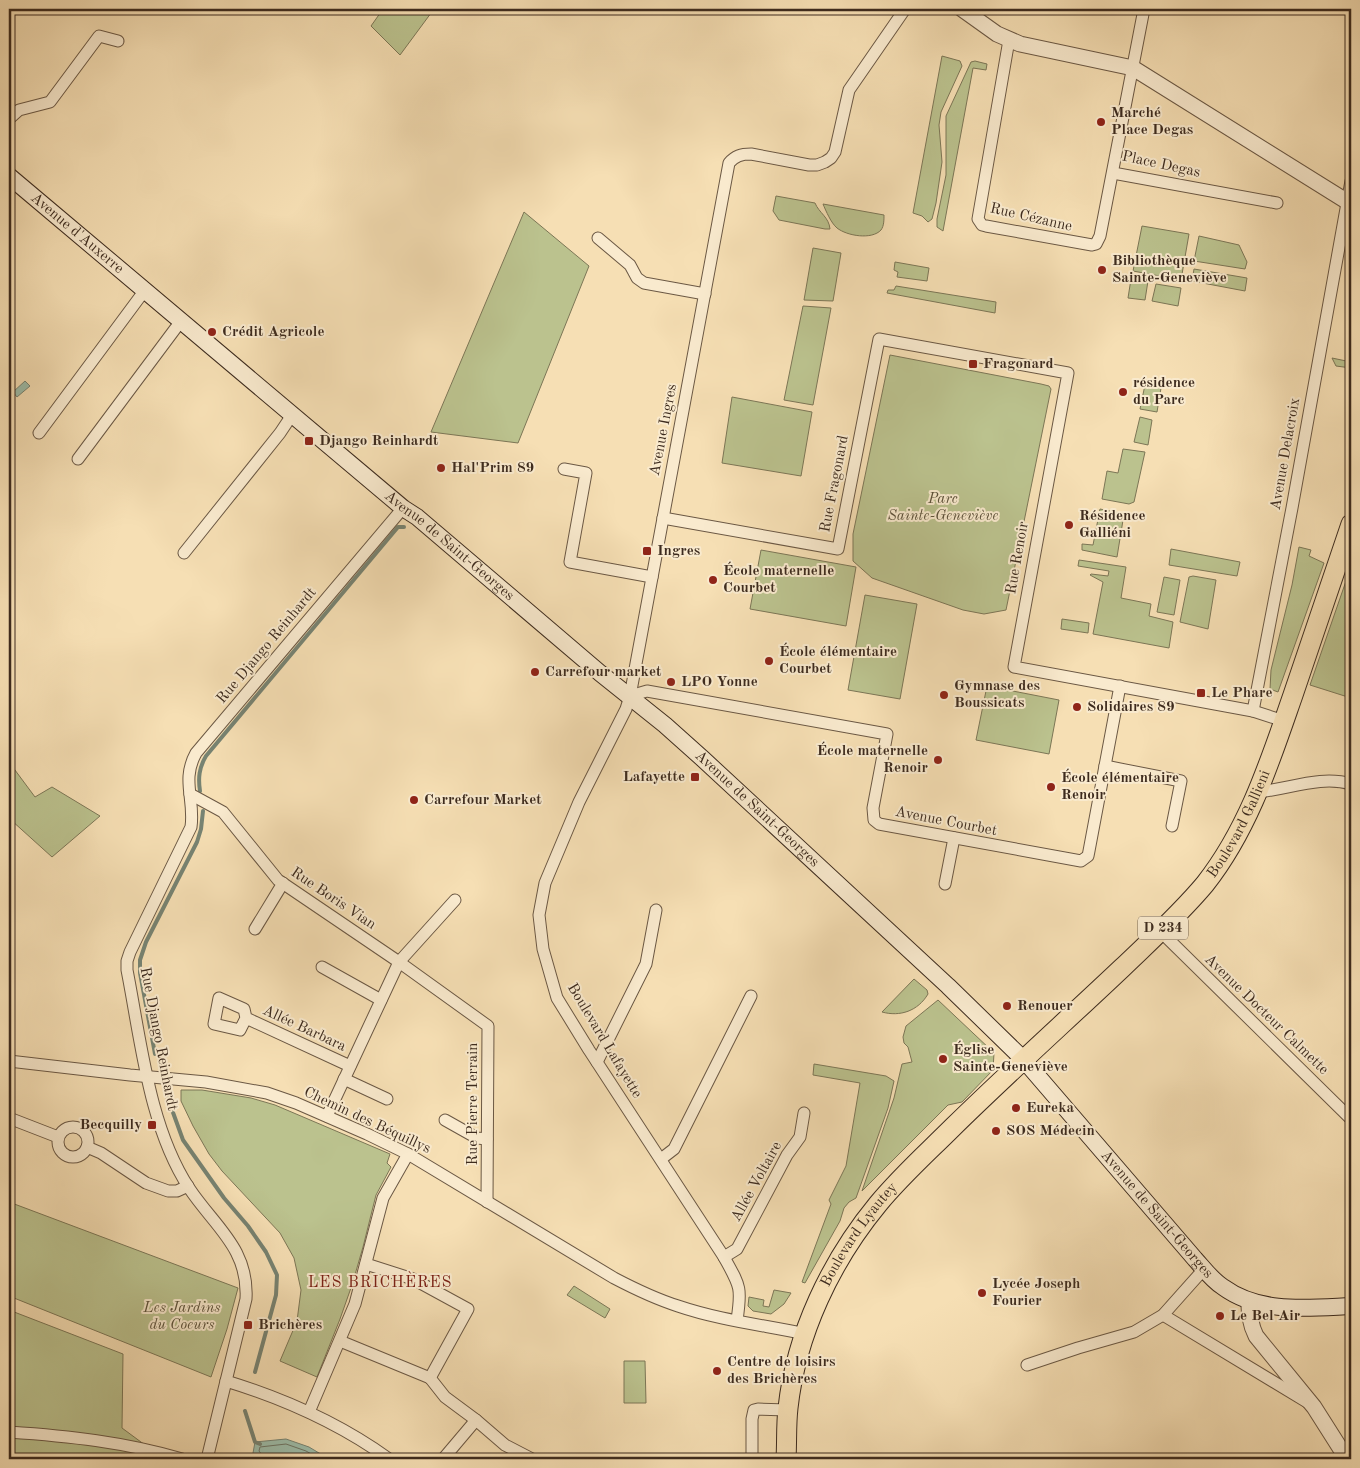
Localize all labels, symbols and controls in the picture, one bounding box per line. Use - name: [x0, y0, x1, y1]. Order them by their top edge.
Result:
- place label: Marché Place Degas: [1111, 106, 1193, 138]
- marker: Marché Place Degas: [1095, 116, 1107, 128]
- street label: Place Degas: [1120, 149, 1202, 181]
- street label: Avenue d'Auxerre: [28, 190, 126, 277]
- street label: Rue Cézanne: [988, 201, 1074, 235]
- place label: Bibliothèque Sainte-Geneviève: [1112, 254, 1227, 286]
- marker: Bibliothèque Sainte-Geneviève: [1096, 264, 1108, 276]
- place label: Crédit Agricole: [222, 325, 325, 340]
- marker: Crédit Agricole: [206, 326, 218, 338]
- place label: Fragonard: [983, 357, 1054, 372]
- marker: Fragonard: [967, 358, 979, 370]
- place label: résidence du Parc: [1133, 376, 1195, 408]
- street label: Avenue Ingres: [648, 383, 680, 477]
- marker: résidence du Parc: [1117, 386, 1129, 398]
- street label: Avenue Delacroix: [1269, 396, 1303, 511]
- place label: Django Reinhardt: [319, 434, 439, 449]
- street label: Rue Fragonard: [818, 434, 852, 534]
- marker: Django Reinhardt: [303, 435, 315, 447]
- place label: Hal'Prim 89: [451, 461, 534, 476]
- marker: Hal'Prim 89: [435, 462, 447, 474]
- street label: Avenue de Saint-Georges: [381, 488, 517, 604]
- park label: Parc Sainte-Geneviève: [888, 492, 998, 524]
- place label: Résidence Galliéni: [1079, 509, 1146, 541]
- marker: Résidence Galliéni: [1063, 519, 1075, 531]
- street label: Rue Renoir: [1004, 521, 1032, 595]
- place label: Ingres: [657, 544, 700, 559]
- marker: Ingres: [641, 545, 653, 557]
- place label: École maternelle Courbet: [723, 561, 834, 596]
- marker: École maternelle Courbet: [707, 574, 719, 586]
- street label: Rue Django Reinhardt: [214, 585, 320, 707]
- place label: École élémentaire Courbet: [779, 642, 897, 677]
- marker: École élémentaire Courbet: [763, 655, 775, 667]
- place label: Carrefour market: [545, 665, 662, 680]
- marker: Carrefour market: [529, 666, 541, 678]
- place label: LPO Yonne: [681, 675, 758, 690]
- marker: LPO Yonne: [665, 676, 677, 688]
- place label: Gymnase des Boussicats: [954, 679, 1040, 711]
- place label: Le Phare: [1211, 686, 1272, 701]
- marker: Le Phare: [1195, 687, 1207, 699]
- marker: Gymnase des Boussicats: [938, 689, 950, 701]
- place label: Solidaires 89: [1087, 700, 1175, 715]
- marker: Solidaires 89: [1071, 701, 1083, 713]
- place label: École maternelle Renoir: [817, 741, 928, 776]
- street label: Avenue de Saint-Georges: [692, 748, 822, 870]
- marker: École maternelle Renoir: [932, 754, 944, 766]
- place label: École élémentaire Renoir: [1061, 768, 1179, 803]
- street label: Boulevard Gallieni: [1205, 768, 1273, 881]
- place label: Lafayette: [623, 770, 685, 785]
- marker: Lafayette: [689, 771, 701, 783]
- marker: École élémentaire Renoir: [1045, 781, 1057, 793]
- place label: Carrefour Market: [424, 793, 542, 808]
- marker: Carrefour Market: [408, 794, 420, 806]
- street label: Avenue Courbet: [894, 805, 998, 839]
- street label: Rue Boris Vian: [288, 865, 378, 933]
- road number: D 234: [1138, 916, 1188, 940]
- street label: Avenue Docteur Calmette: [1201, 952, 1331, 1078]
- street label: Rue Django Reinhardt: [137, 966, 179, 1112]
- street label: Boulevard Lafayette: [564, 981, 644, 1101]
- place label: Renouer: [1017, 999, 1073, 1014]
- marker: Renouer: [1001, 1000, 1013, 1012]
- street label: Allée Barbara: [260, 1003, 349, 1055]
- place label: Église Sainte-Geneviève: [953, 1040, 1068, 1075]
- street label: Rue Pierre Terrain: [466, 1043, 481, 1165]
- marker: Église Sainte-Geneviève: [937, 1053, 949, 1065]
- street label: Chemin des Béquillys: [301, 1085, 433, 1157]
- place label: Eureka: [1026, 1101, 1075, 1116]
- marker: Eureka: [1010, 1102, 1022, 1114]
- place label: Becquilly: [80, 1118, 142, 1133]
- marker: Becquilly: [146, 1119, 158, 1131]
- place label: SOS Médecin: [1006, 1124, 1095, 1139]
- marker: SOS Médecin: [990, 1125, 1002, 1137]
- street label: Allée Voltaire: [729, 1139, 785, 1225]
- street label: Avenue de Saint-Georges: [1098, 1147, 1216, 1281]
- street label: Boulevard Lyautey: [818, 1180, 900, 1289]
- district label: LES BRICHÈRES: [308, 1271, 452, 1291]
- place label: Lycée Joseph Fourier: [992, 1277, 1080, 1309]
- marker: Lycée Joseph Fourier: [976, 1287, 988, 1299]
- park label: Les Jardins du Coeurs: [142, 1301, 221, 1333]
- place label: Le Bel Air: [1230, 1309, 1301, 1324]
- marker: Le Bel Air: [1214, 1310, 1226, 1322]
- place label: Brichères: [258, 1318, 322, 1333]
- marker: Brichères: [242, 1319, 254, 1331]
- place label: Centre de loisirs des Brichères: [727, 1355, 835, 1387]
- marker: Centre de loisirs des Brichères: [711, 1365, 723, 1377]

